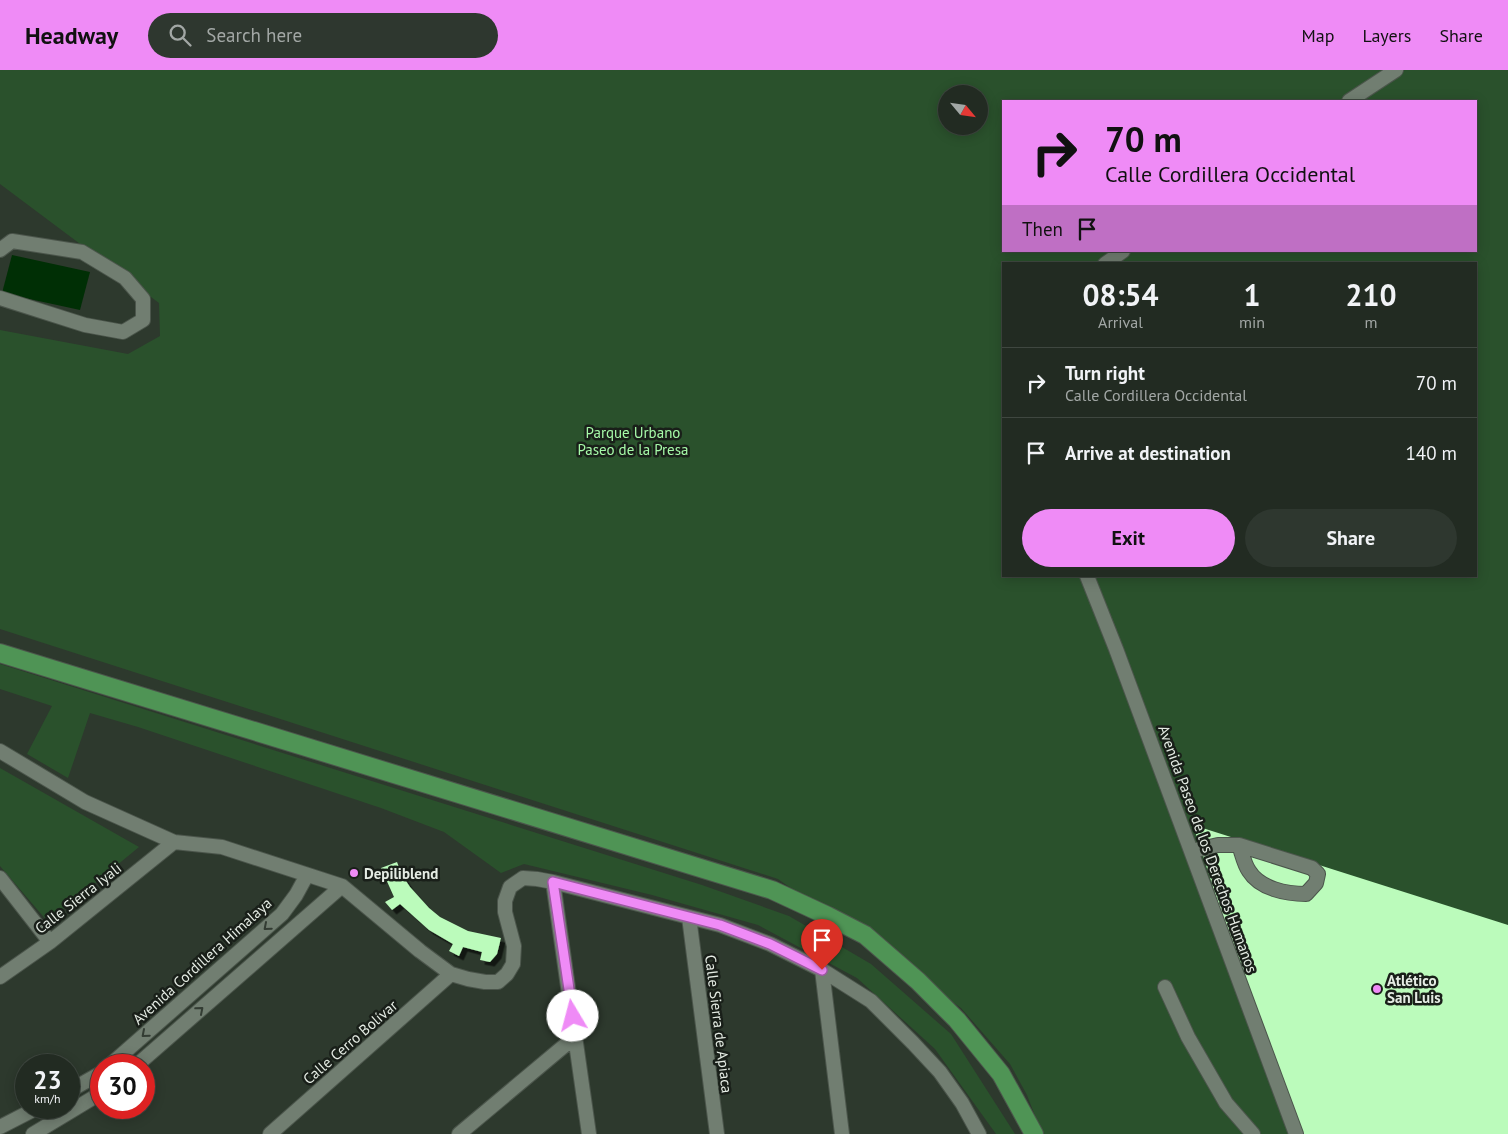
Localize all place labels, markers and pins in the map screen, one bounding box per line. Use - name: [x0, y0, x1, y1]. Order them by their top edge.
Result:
- place label: Depiliblend: [364, 864, 438, 883]
- marker: Depiliblend: [348, 867, 360, 879]
- pin: [801, 919, 843, 970]
- place label: Atlético San Luis: [1387, 971, 1441, 1007]
- marker: Atlético San Luis: [1371, 983, 1383, 995]

